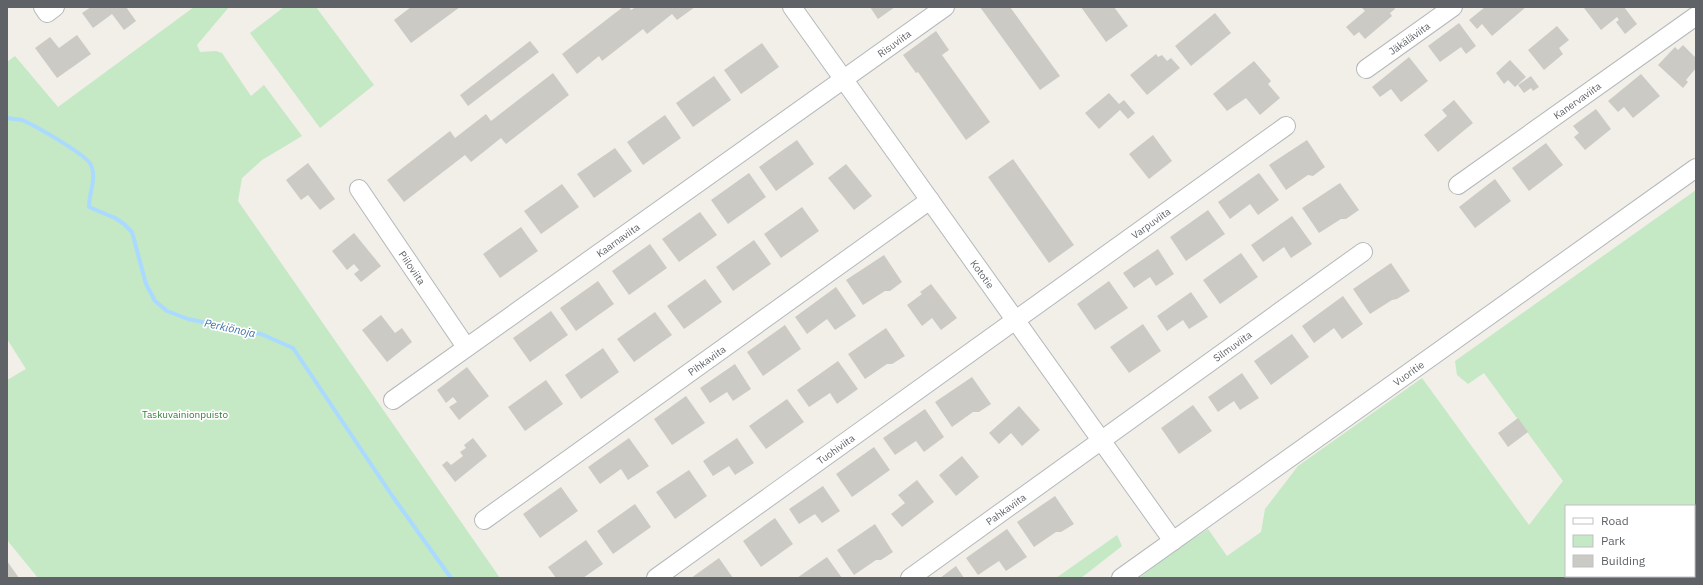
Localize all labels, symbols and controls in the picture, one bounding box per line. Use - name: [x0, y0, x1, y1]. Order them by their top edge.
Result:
- street label: Jäkäläviita: [1386, 19, 1433, 58]
- street label: Risuviita: [875, 27, 914, 60]
- street label: Kanervaviita: [1551, 79, 1604, 122]
- street label: Varpuviita: [1129, 205, 1174, 242]
- street label: Kaarnaviita: [594, 220, 643, 260]
- street label: Piiloviita: [396, 249, 428, 288]
- street label: Kototie: [967, 257, 997, 292]
- water label: Perkiönoja: [203, 316, 257, 340]
- street label: Silmuviita: [1211, 328, 1255, 365]
- street label: Pihkaviita: [685, 342, 729, 379]
- street label: Vuoritie: [1391, 358, 1427, 389]
- park label: Taskuvainionpuisto: [142, 408, 228, 421]
- street label: Tuohiviita: [814, 431, 858, 468]
- street label: Pahkaviita: [983, 490, 1029, 528]
- legend: [1565, 505, 1695, 577]
- text: Road: [1601, 513, 1629, 528]
- text: Park: [1601, 533, 1626, 548]
- text: Building: [1601, 553, 1646, 568]

